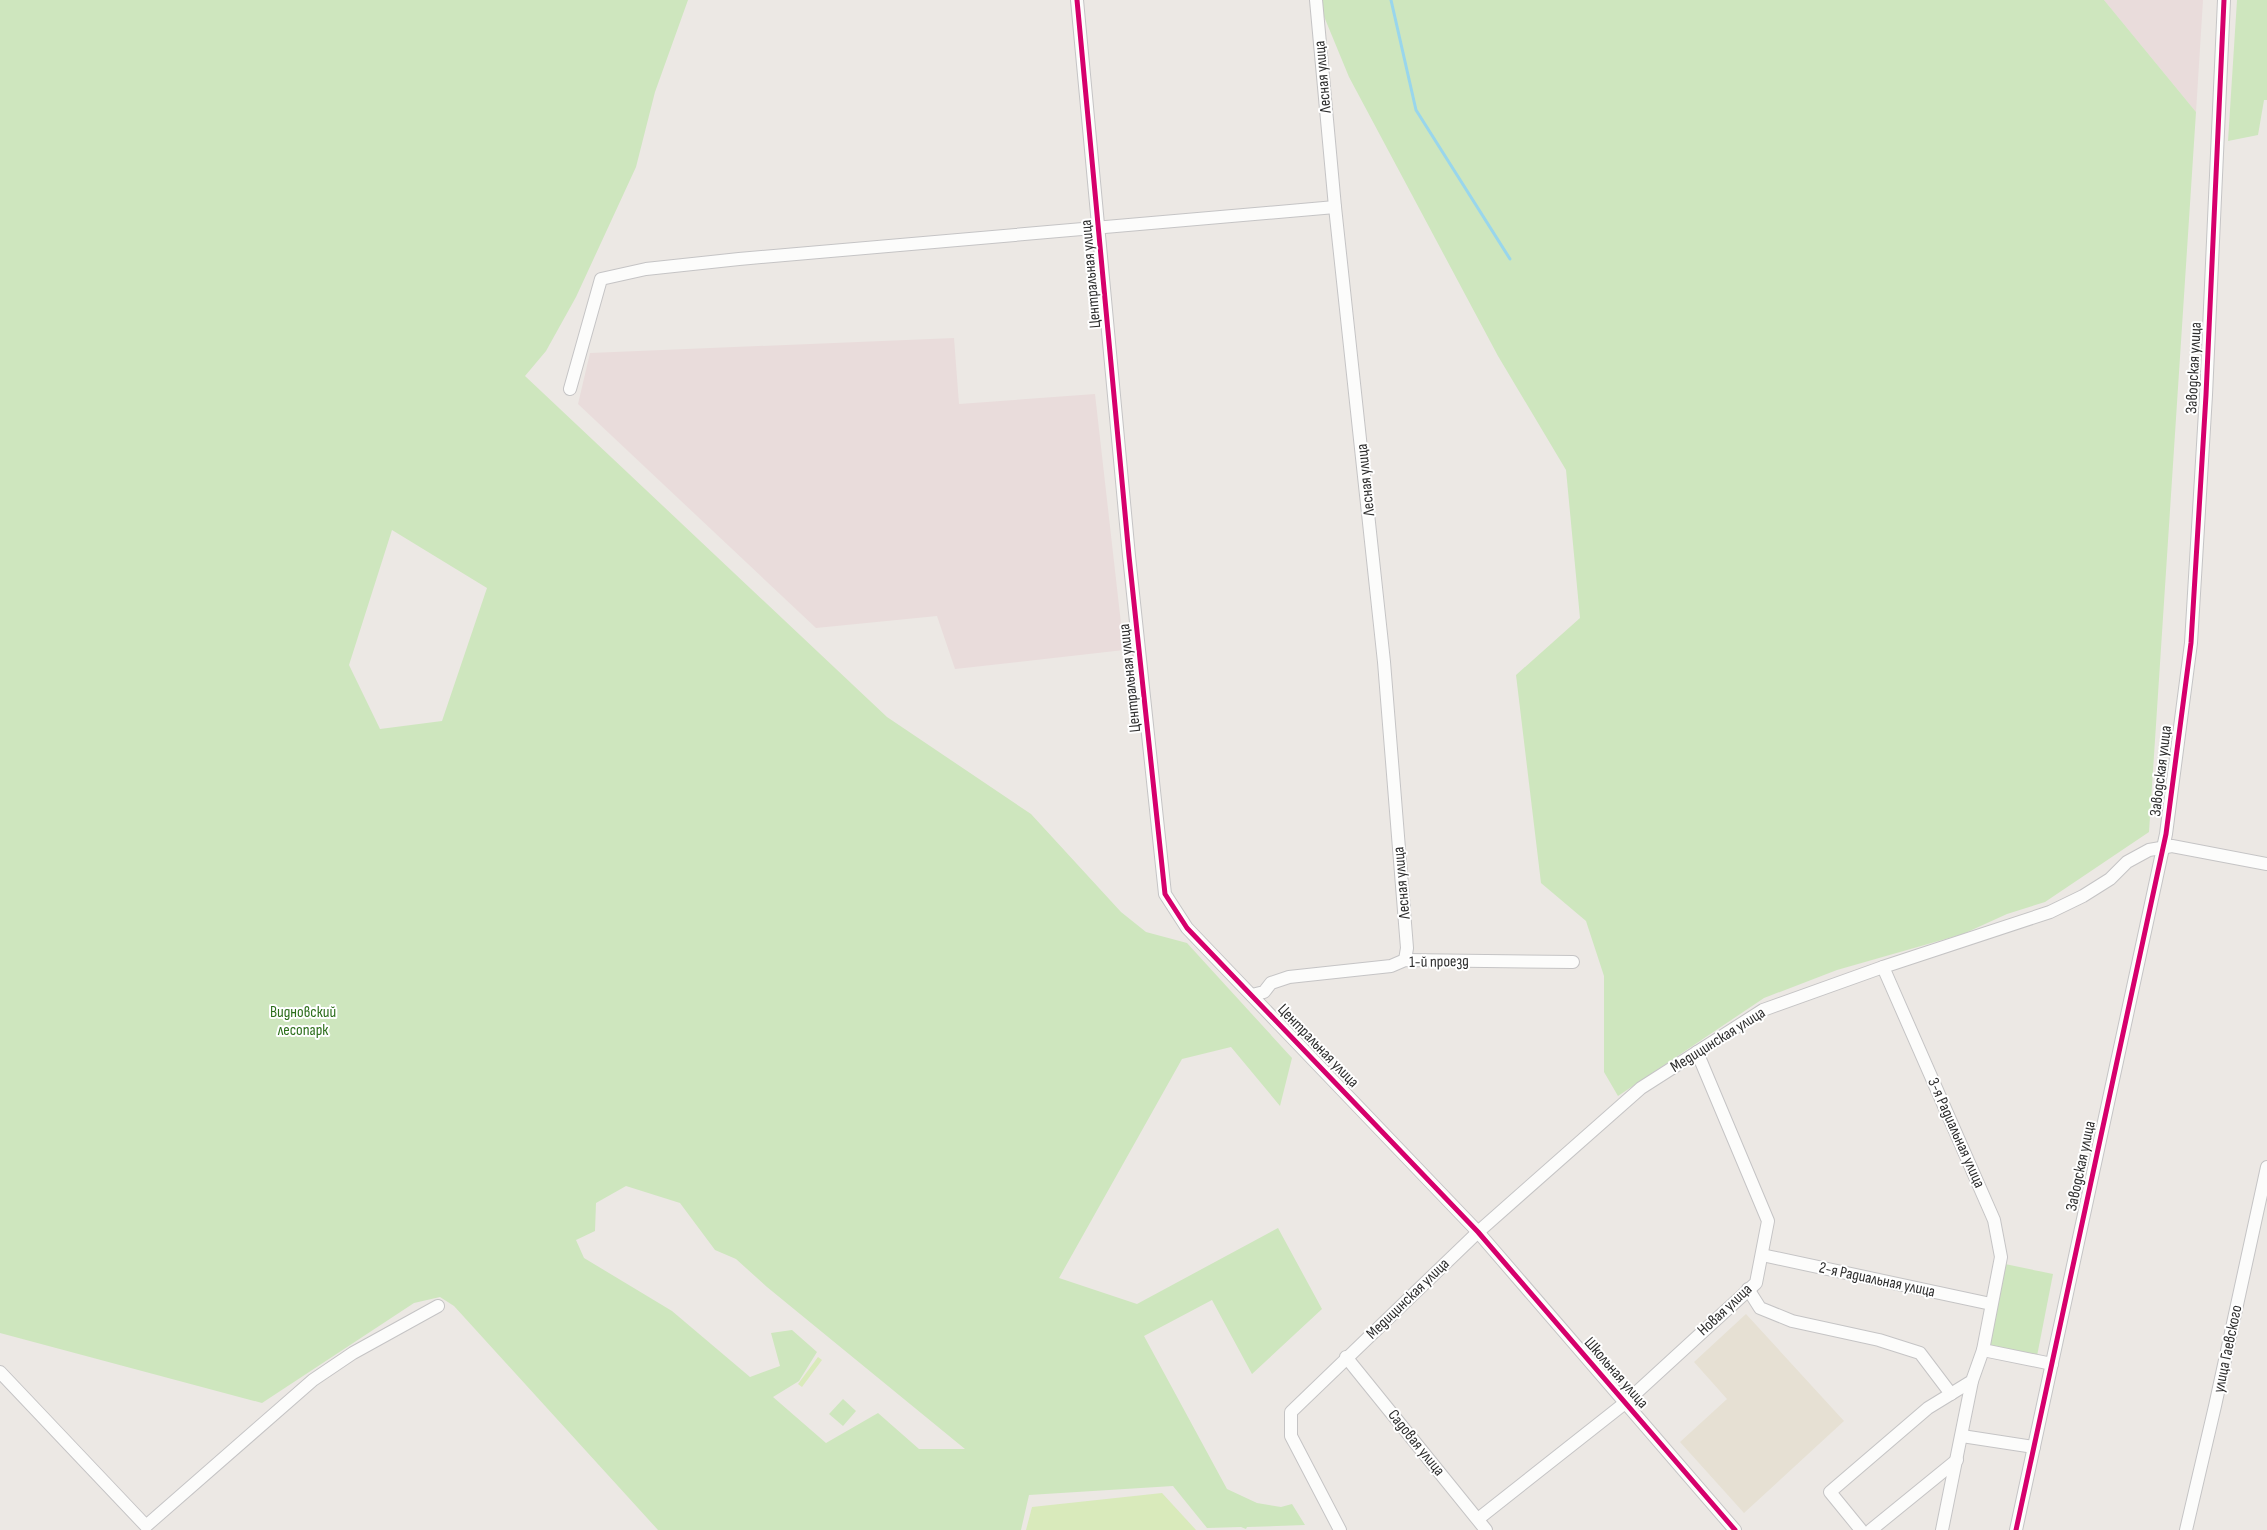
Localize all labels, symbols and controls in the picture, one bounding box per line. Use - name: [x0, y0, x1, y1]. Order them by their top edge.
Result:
- street label: Лесная улица: [1310, 40, 1336, 115]
- street label: Центральная улица: [1077, 219, 1105, 329]
- street label: Заводская улица: [2182, 322, 2206, 414]
- street label: Лесная улица: [1353, 443, 1379, 518]
- street label: Центральная улица: [1115, 623, 1145, 733]
- street label: Заводская улица: [2146, 724, 2176, 818]
- street label: Лесная улица: [1389, 846, 1415, 921]
- street label: 1-й проезд: [1409, 952, 1469, 972]
- street label: Центральная улица: [1273, 1000, 1363, 1092]
- park label: Видновский лесопарк: [270, 1003, 336, 1040]
- street label: Медицинская улица: [1667, 1003, 1769, 1077]
- street label: 3-я Радиальная улица: [1923, 1075, 1989, 1191]
- street label: Заводская улица: [2062, 1119, 2100, 1213]
- street label: Медицинская улица: [1363, 1255, 1453, 1343]
- street label: 2-я Радиальная улица: [1817, 1258, 1937, 1302]
- street label: Новая улица: [1694, 1280, 1756, 1340]
- street label: улица Гаевского: [2209, 1303, 2247, 1395]
- street label: Школьная улица: [1580, 1334, 1652, 1412]
- street label: Садовая улица: [1384, 1406, 1448, 1480]

